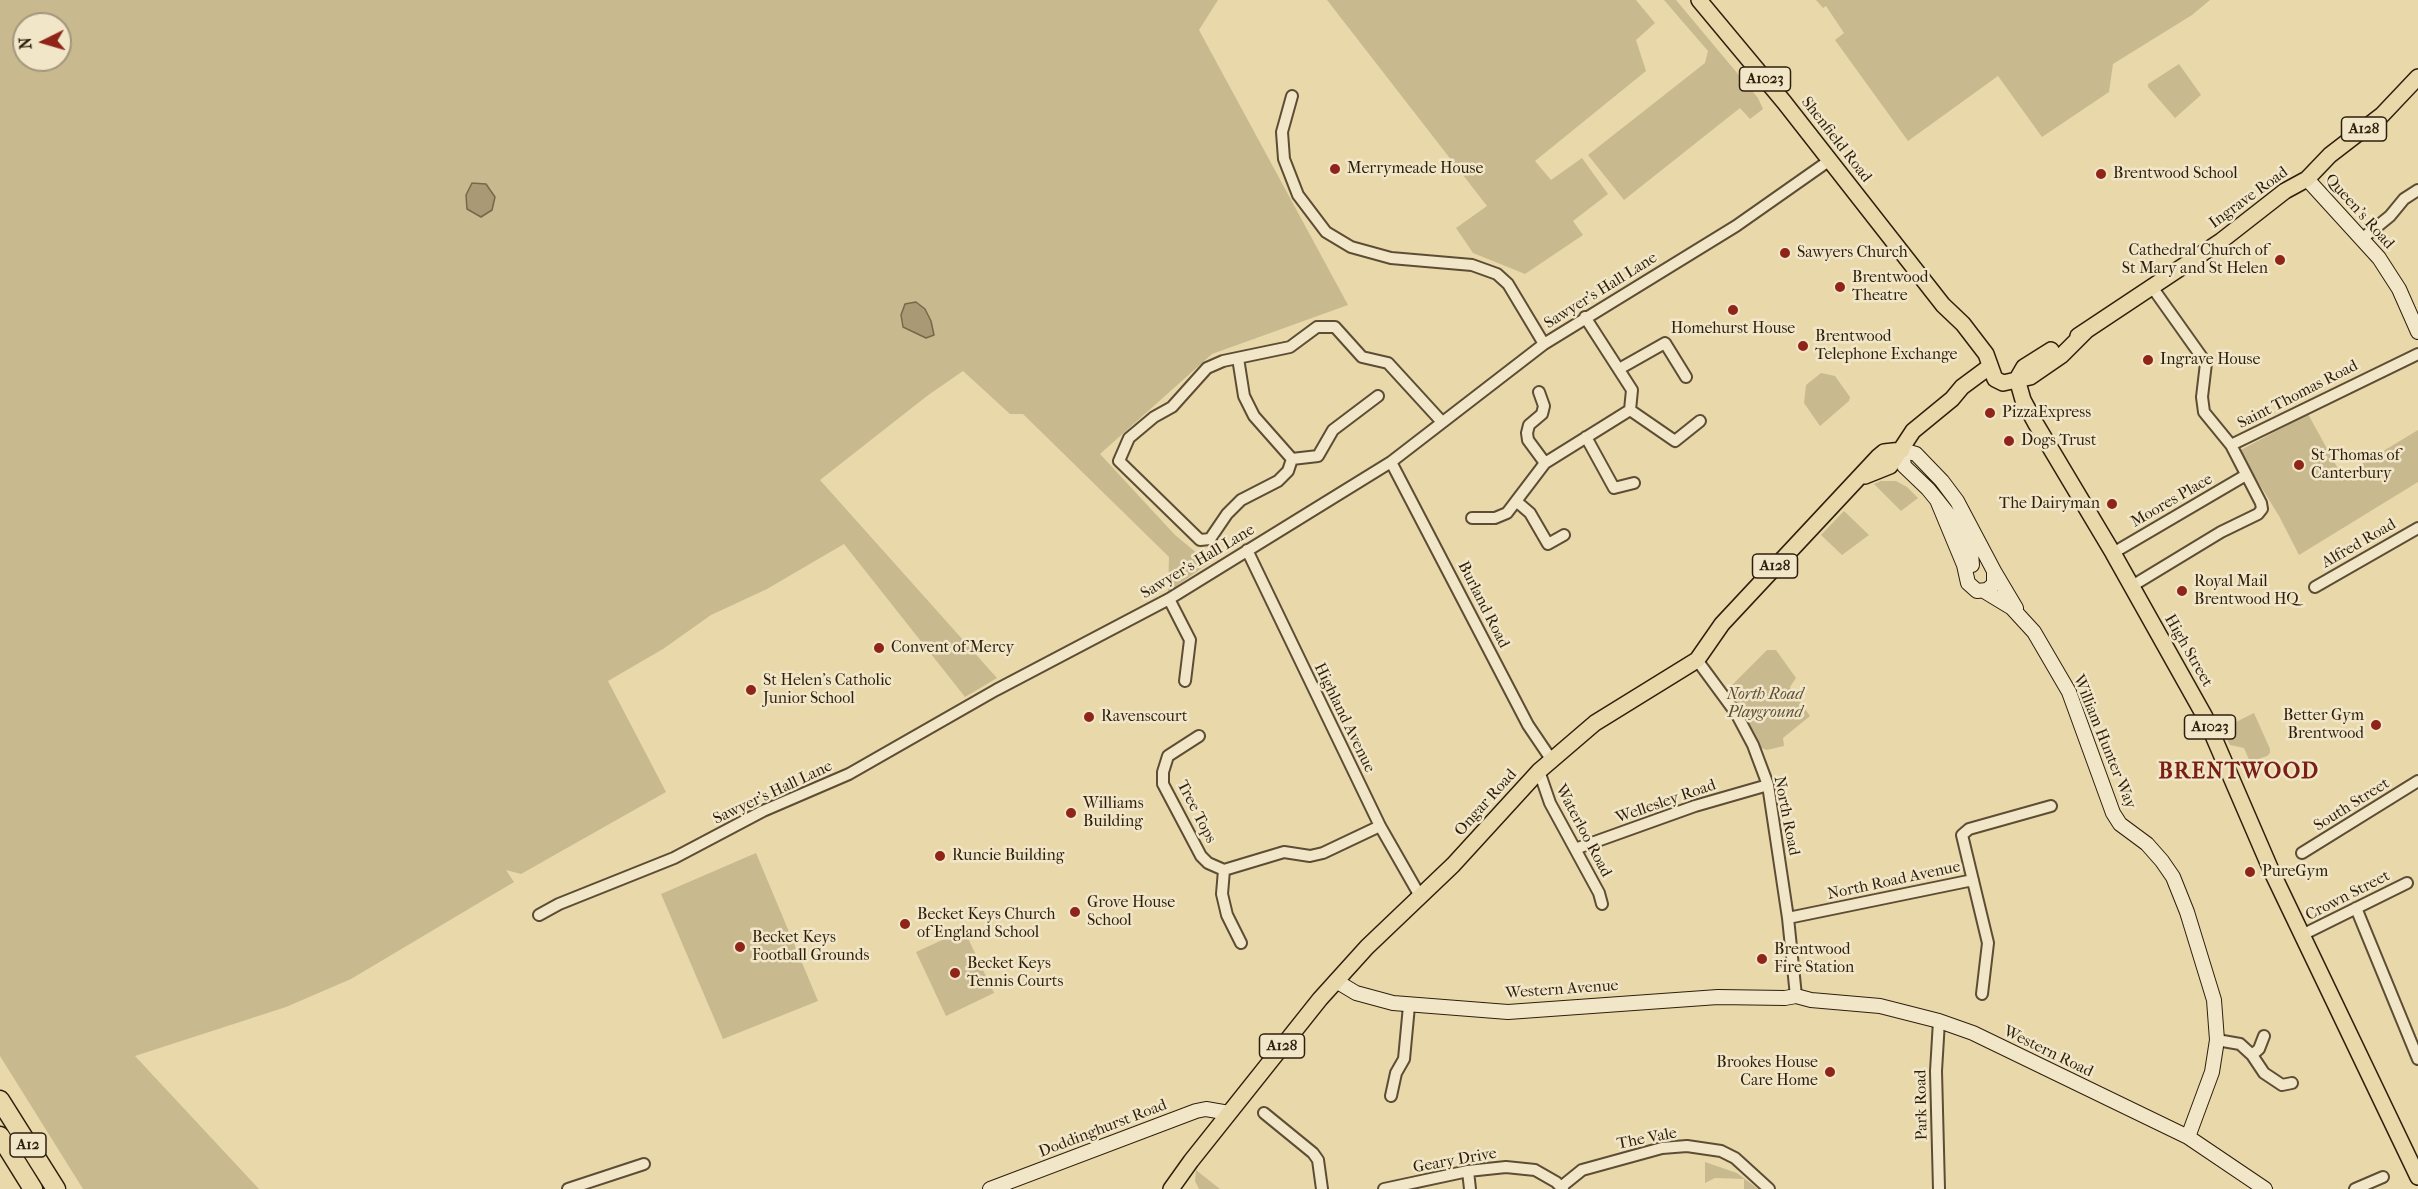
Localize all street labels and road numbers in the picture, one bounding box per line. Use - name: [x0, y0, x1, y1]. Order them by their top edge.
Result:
- road number: A1023: [1740, 67, 1790, 91]
- street label: Shenfield Road: [1797, 93, 1875, 187]
- road number: A128: [2342, 117, 2386, 141]
- street label: Ingrave Road: [2206, 163, 2292, 233]
- street label: Queen's Road: [2320, 170, 2398, 254]
- street label: Sawyer's Hall Lane: [1541, 249, 1661, 333]
- street label: Saint Thomas Road: [2235, 356, 2361, 434]
- street label: Moores Place: [2128, 470, 2216, 532]
- street label: Alfred Road: [2318, 515, 2400, 573]
- street label: Sawyer's Hall Lane: [1138, 520, 1258, 604]
- road number: A128: [1752, 554, 1798, 578]
- street label: Burland Road: [1453, 558, 1513, 652]
- street label: High Street: [2160, 611, 2216, 691]
- street label: Highland Avenue: [1309, 660, 1379, 776]
- street label: William Hunter Way: [2068, 672, 2140, 812]
- road number: A1023: [2184, 715, 2236, 739]
- street label: Sawyer's Hall Lane: [710, 757, 836, 829]
- street label: Ongar Road: [1451, 765, 1521, 841]
- street label: South Street: [2311, 774, 2393, 836]
- street label: North Road: [1769, 775, 1803, 857]
- street label: Wellesley Road: [1613, 776, 1719, 828]
- street label: Tree Tops: [1172, 778, 1220, 846]
- street label: Waterloo Road: [1551, 782, 1615, 880]
- street label: North Road Avenue: [1826, 858, 1962, 904]
- street label: Crown Street: [2303, 867, 2393, 925]
- street label: Western Avenue: [1505, 976, 1619, 1004]
- street label: Western Road: [2000, 1022, 2096, 1082]
- road number: A128: [1260, 1034, 1304, 1058]
- street label: Park Road: [1912, 1069, 1932, 1141]
- street label: Doddinghurst Road: [1036, 1096, 1170, 1162]
- street label: The Vale: [1616, 1124, 1678, 1154]
- road number: A12: [10, 1133, 46, 1157]
- street label: Geary Drive: [1412, 1144, 1498, 1178]

